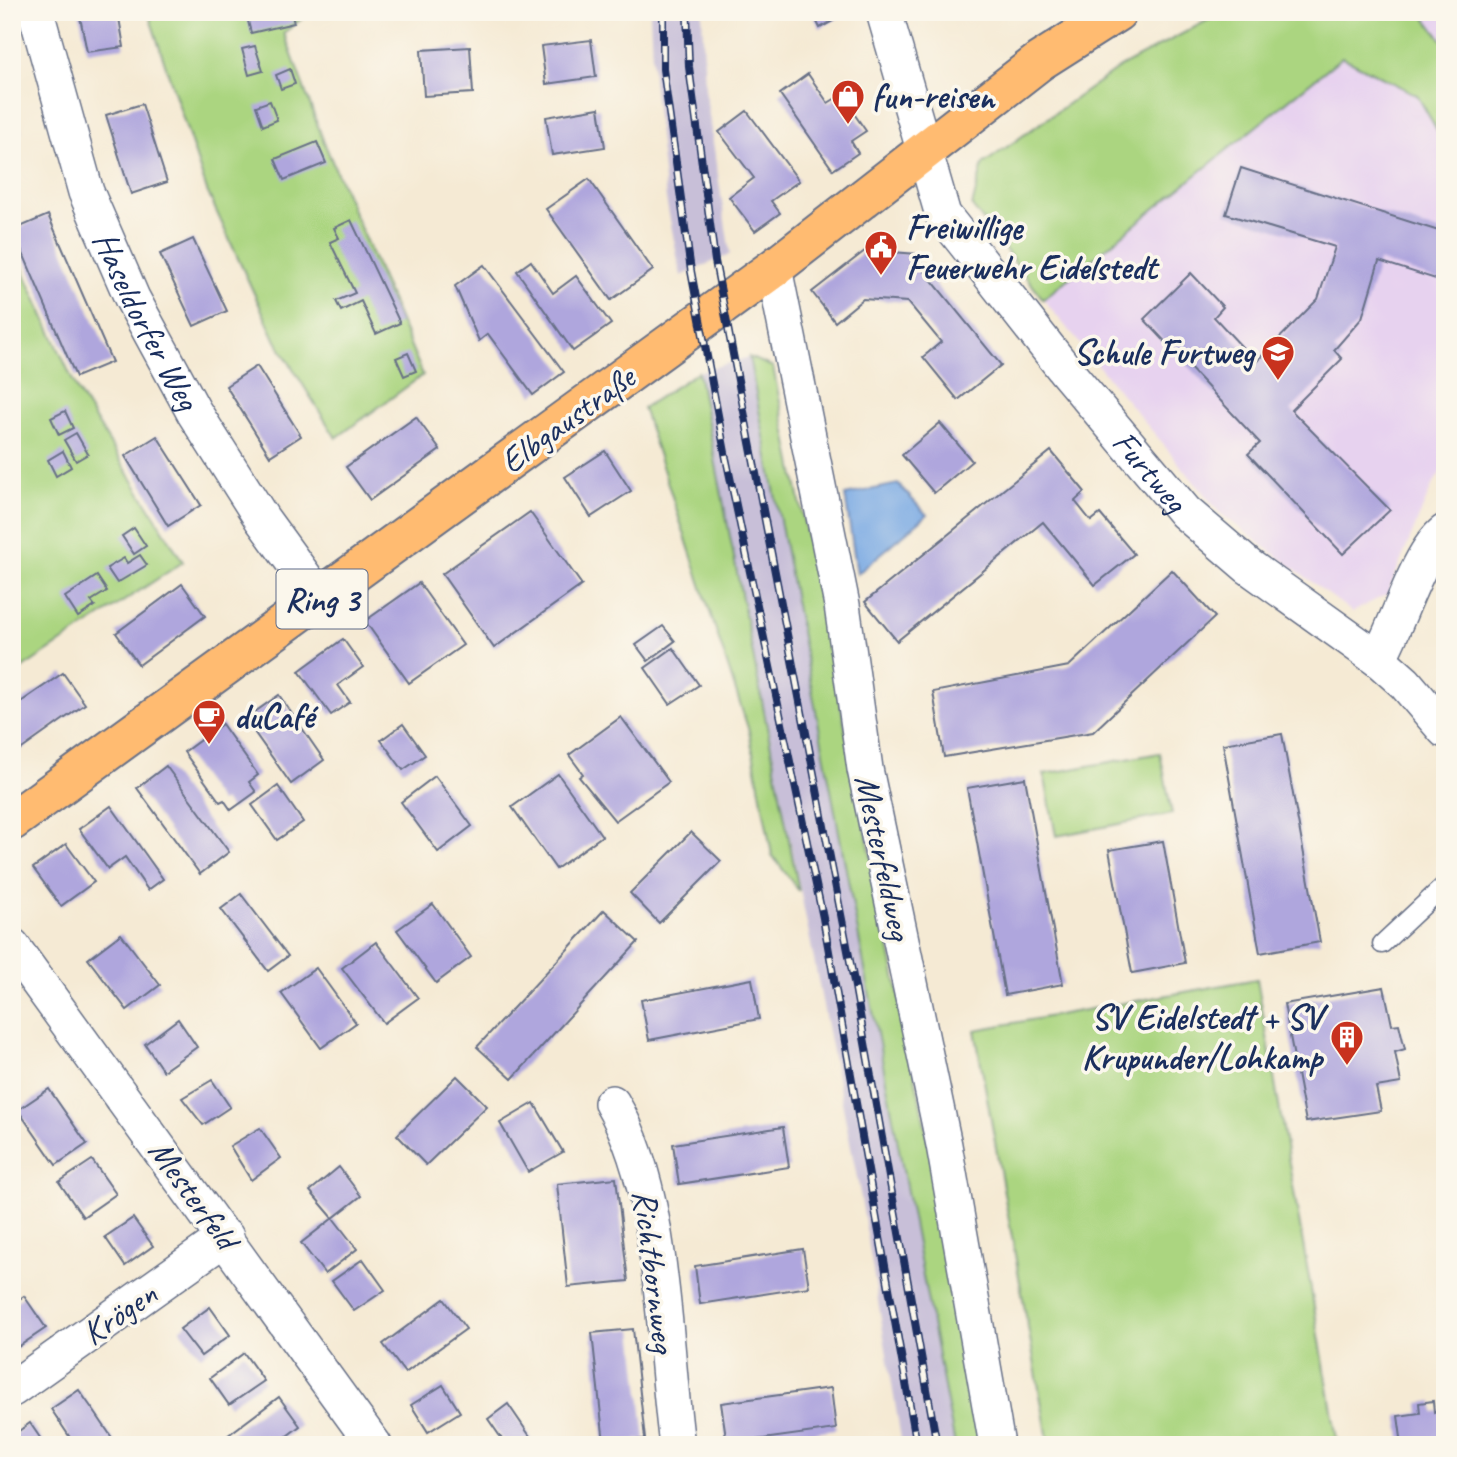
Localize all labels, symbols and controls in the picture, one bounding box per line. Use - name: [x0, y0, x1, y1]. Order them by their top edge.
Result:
- place label: fun-reisen: [872, 74, 996, 119]
- shop icon: fun-reisen: [829, 77, 867, 126]
- place label: Freiwillige Feuerwehr Eidelstedt: [906, 205, 1160, 290]
- street label: Haseldorfer Weg: [83, 224, 211, 419]
- public building icon: Freiwillige Feuerwehr Eidelstedt: [862, 228, 900, 277]
- place label: Schule Furtweg: [1073, 330, 1256, 375]
- school or university icon: Schule Furtweg: [1259, 333, 1297, 382]
- street label: Elbgaustraße: [491, 354, 646, 483]
- street label: Furtweg: [1102, 421, 1199, 523]
- road number: Ring 3: [276, 570, 368, 628]
- place label: duCafé: [234, 694, 319, 739]
- cafe icon: duCafé: [190, 697, 228, 746]
- street label: Mesterfeldweg: [844, 771, 923, 946]
- place label: SV Eidelstedt + SV Krupunder/Lohkamp: [1082, 995, 1330, 1080]
- building icon: SV Eidelstedt + SV Krupunder/Lohkamp: [1328, 1018, 1366, 1067]
- street label: Mesterfeld: [139, 1130, 252, 1262]
- street label: Richtbornweg: [622, 1187, 687, 1357]
- street label: Krögen: [73, 1271, 166, 1355]

